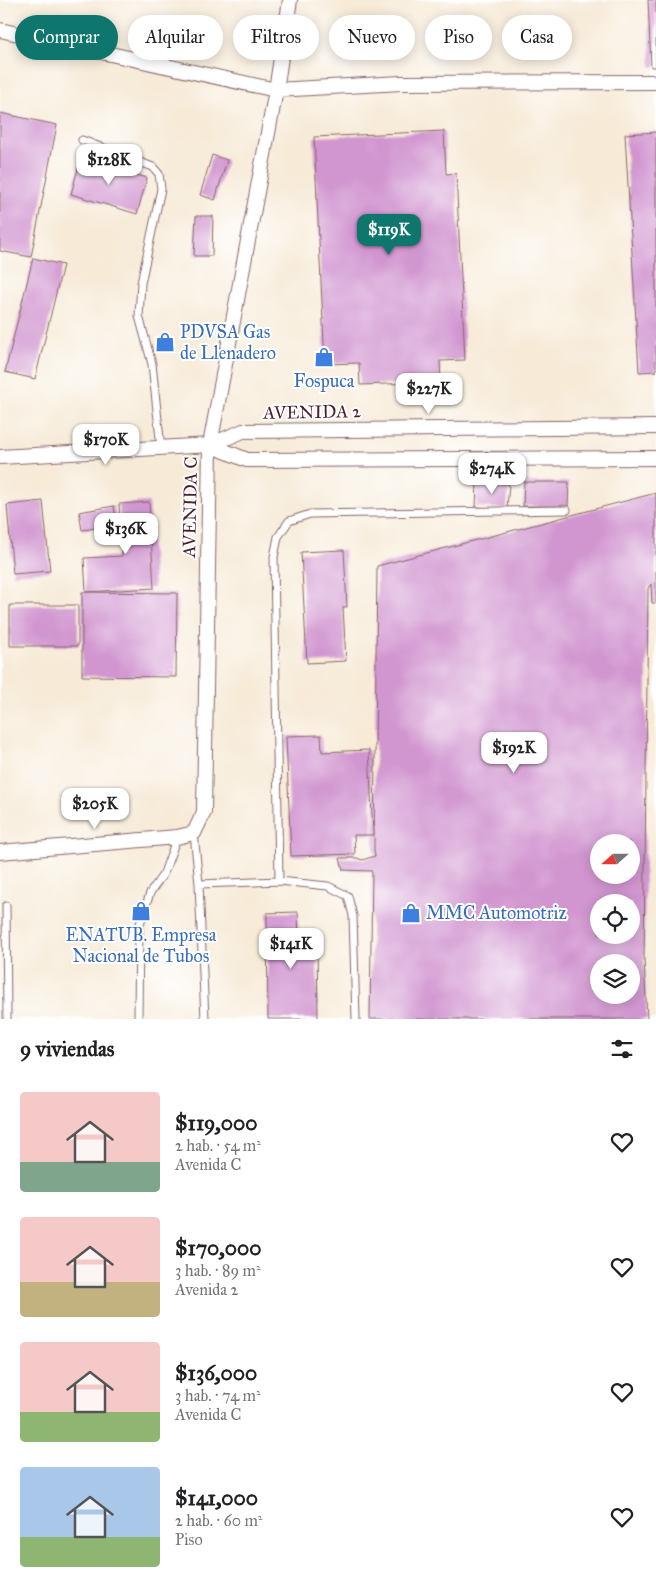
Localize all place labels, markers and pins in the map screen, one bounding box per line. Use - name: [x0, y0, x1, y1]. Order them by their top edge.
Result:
- pin: $128K: [74, 144, 144, 186]
- pin: $119K: [354, 214, 424, 256]
- place label: PDVSA Gas de Llenadero: [180, 321, 276, 364]
- shop icon: PDVSA Gas de Llenadero: [154, 331, 176, 353]
- shop icon: Fospuca: [313, 346, 335, 368]
- place label: Fospuca: [294, 370, 355, 392]
- pin: $227K: [394, 372, 464, 415]
- pin: $170K: [71, 424, 141, 466]
- pin: $274K: [457, 452, 527, 495]
- pin: $136K: [91, 512, 161, 555]
- pin: $192K: [479, 732, 549, 774]
- pin: $205K: [60, 788, 130, 830]
- shop icon: ENATUB. Empresa Nacional de Tubos: [130, 900, 152, 922]
- shop icon: MMC Automotriz: [400, 902, 422, 924]
- place label: MMC Automotriz: [426, 902, 567, 924]
- place label: ENATUB. Empresa Nacional de Tubos: [66, 924, 217, 967]
- pin: $141K: [256, 928, 326, 970]

